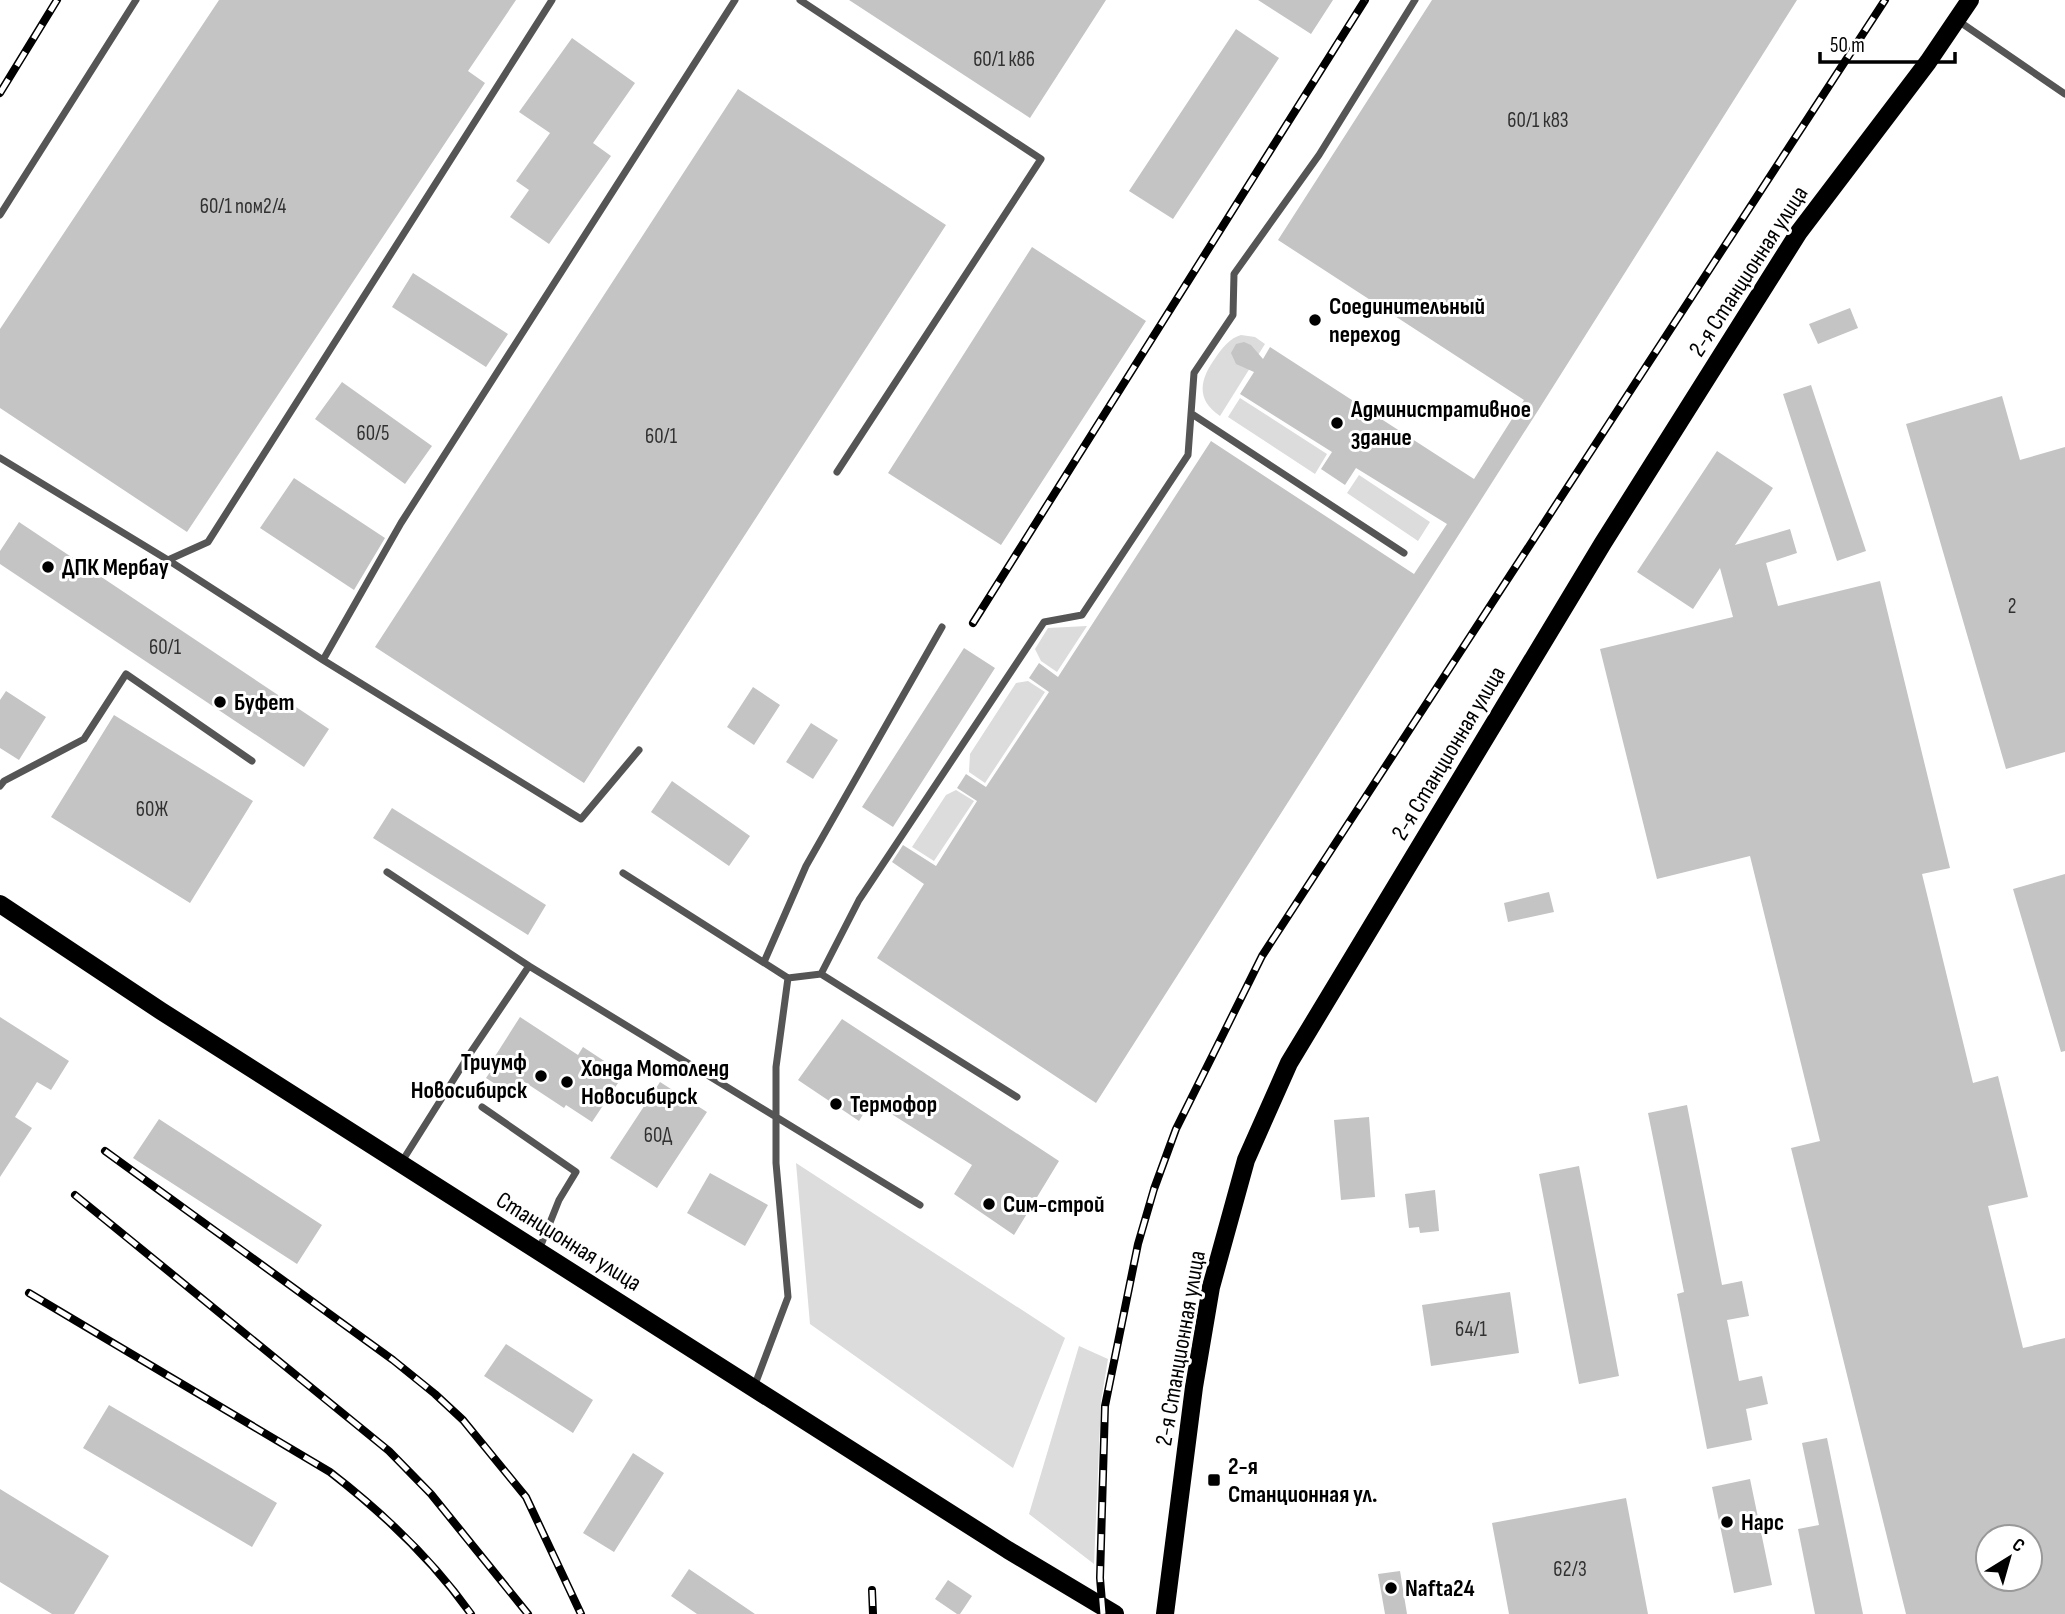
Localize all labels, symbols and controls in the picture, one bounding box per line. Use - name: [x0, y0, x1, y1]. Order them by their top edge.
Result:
- scale bar: [1820, 21, 1955, 65]
- text: 50 m: [1830, 33, 1865, 58]
- house number: 60/1 к86: [973, 47, 1035, 72]
- house number: 60/1 к83: [1507, 108, 1569, 133]
- street label: 2-я Станционная улица: [1682, 180, 1814, 362]
- house number: 60/1 пом2/4: [200, 194, 286, 219]
- place label: Соединительный переход: [1329, 292, 1485, 349]
- marker: Соединительный переход: [1307, 312, 1323, 328]
- place label: Административное здание: [1350, 395, 1531, 452]
- marker: Административное здание: [1329, 415, 1345, 431]
- house number: 60/5: [356, 421, 390, 446]
- house number: 60/1: [645, 424, 678, 449]
- place label: ДПК Мербау: [62, 553, 169, 582]
- marker: ДПК Мербау: [40, 559, 56, 575]
- house number: 2: [2008, 594, 2016, 619]
- house number: 60/1: [149, 635, 182, 660]
- street label: 2-я Станционная улица: [1385, 661, 1512, 845]
- place label: Буфет: [234, 688, 295, 717]
- marker: Буфет: [212, 694, 228, 710]
- house number: 60Ж: [136, 797, 168, 822]
- place label: Триумф Новосибирск: [411, 1048, 528, 1105]
- place label: Хонда Мотоленд Новосибирск: [580, 1054, 729, 1111]
- marker: Триумф Новосибирск: [533, 1068, 549, 1084]
- marker: Хонда Мотоленд Новосибирск: [559, 1074, 575, 1090]
- place label: Термофор: [850, 1090, 937, 1119]
- marker: Термофор: [828, 1096, 844, 1112]
- house number: 60Д: [644, 1123, 672, 1148]
- street label: Станционная улица: [491, 1185, 647, 1298]
- place label: Сим-строй: [1003, 1190, 1105, 1219]
- marker: Сим-строй: [981, 1196, 997, 1212]
- street label: 2-я Станционная улица: [1149, 1248, 1212, 1448]
- house number: 64/1: [1455, 1317, 1488, 1342]
- place label: 2-я Станционная ул.: [1228, 1452, 1377, 1509]
- marker: 2-я Станционная ул.: [1206, 1472, 1222, 1488]
- place label: Нарс: [1741, 1508, 1784, 1537]
- marker: Нарс: [1719, 1514, 1735, 1530]
- north arrow: [1974, 1523, 2044, 1593]
- text: С: [2008, 1534, 2029, 1558]
- house number: 62/3: [1553, 1557, 1587, 1582]
- place label: Nafta24: [1405, 1574, 1475, 1603]
- marker: Nafta24: [1383, 1580, 1399, 1596]

